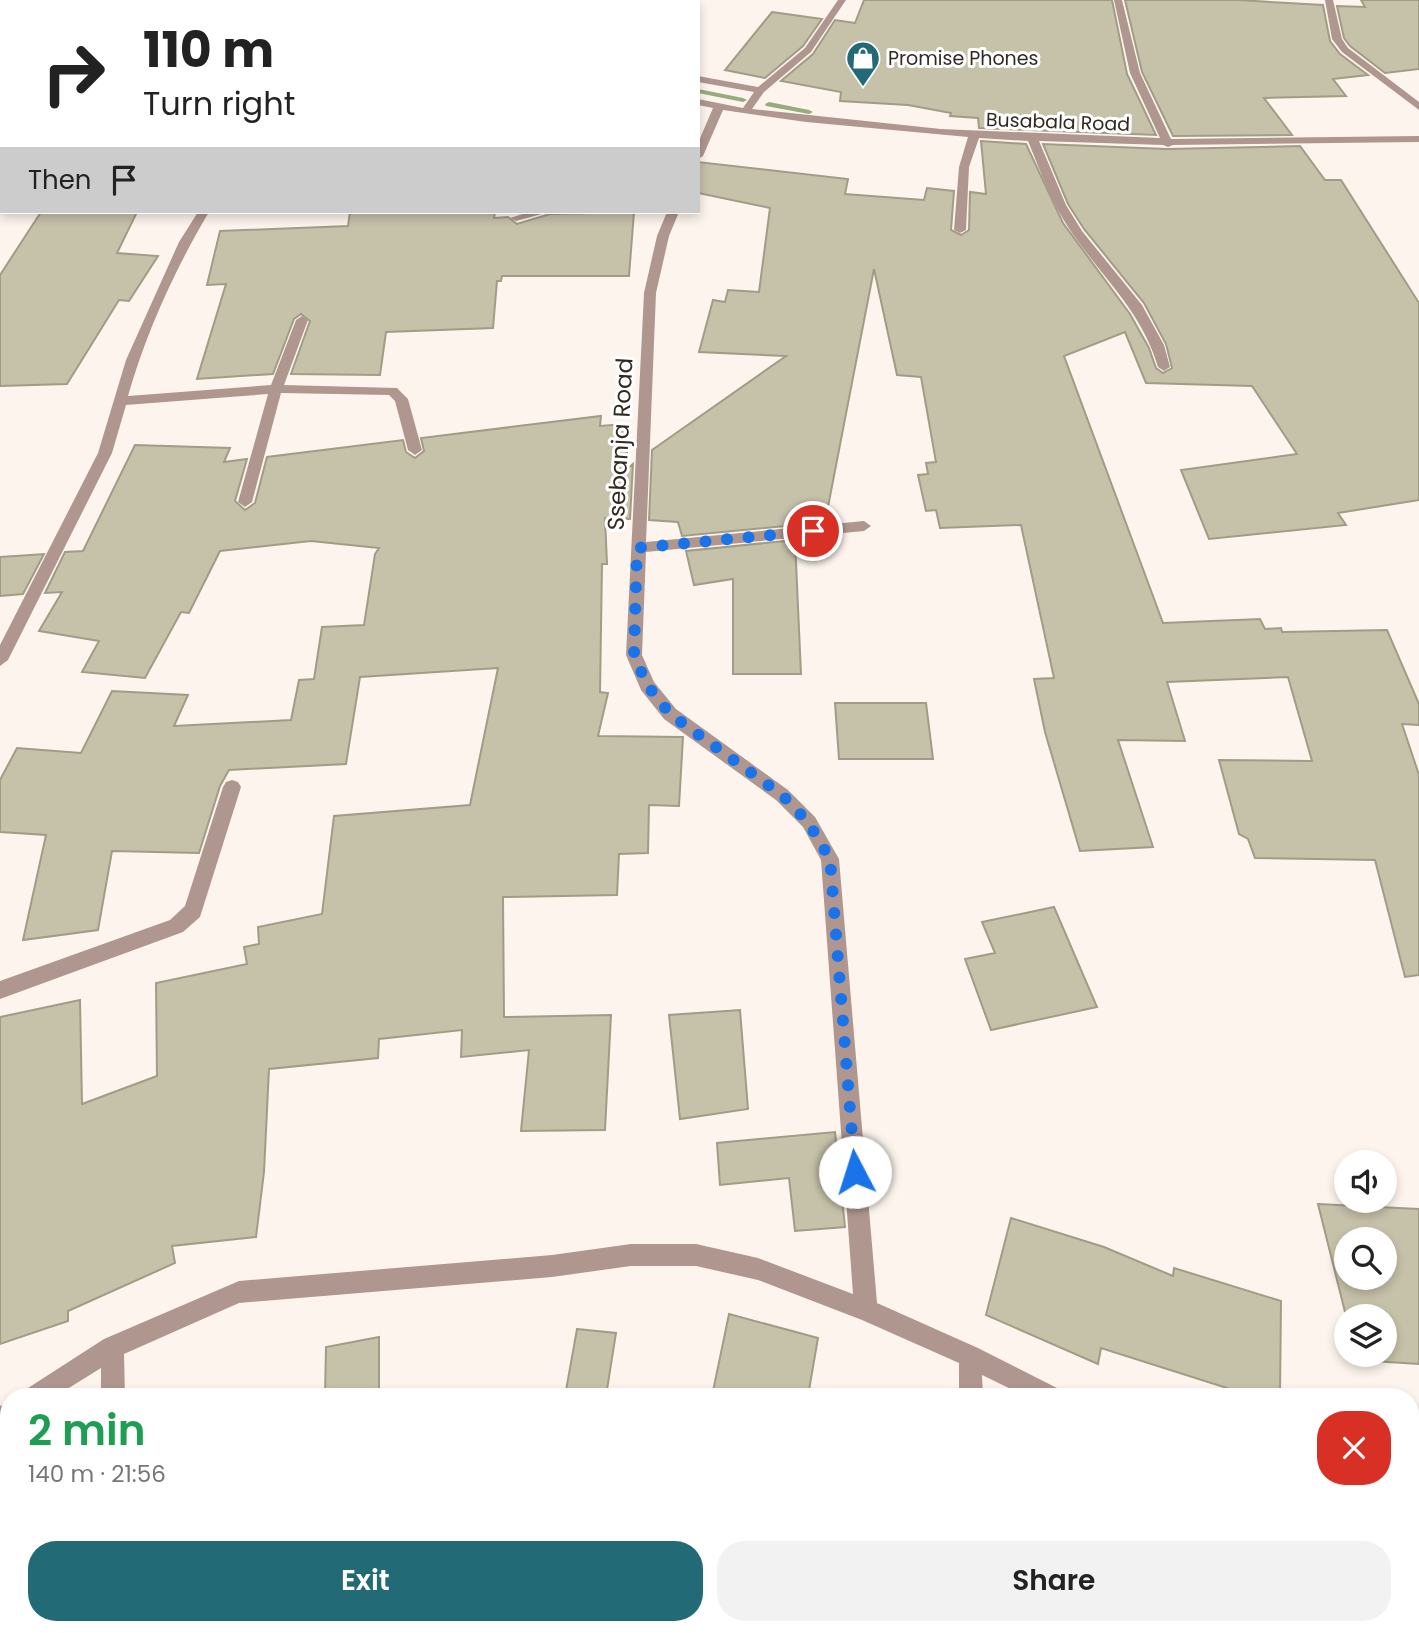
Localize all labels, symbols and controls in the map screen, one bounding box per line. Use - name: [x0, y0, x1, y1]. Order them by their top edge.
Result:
- text: 110 m: [143, 16, 274, 84]
- icon: right: [28, 28, 119, 119]
- shop icon: Promise Phones: [844, 39, 882, 88]
- place label: Promise Phones: [888, 45, 1038, 72]
- text: Turn right: [143, 81, 295, 126]
- street label: Busabala Road: [985, 106, 1131, 138]
- icon: arrive: [105, 161, 143, 199]
- text: Then: [28, 162, 91, 198]
- street label: Ssebanja Road: [600, 357, 640, 531]
- pin: [783, 501, 843, 561]
- icon: arrive: [794, 512, 832, 550]
- position arrow: [818, 1135, 892, 1209]
- map controls: [1334, 1150, 1397, 1367]
- button: sound: [1334, 1150, 1397, 1213]
- button: search: [1334, 1227, 1397, 1290]
- button: layers: [1334, 1304, 1397, 1367]
- text: 2 min: [28, 1401, 146, 1460]
- button: close: [1317, 1411, 1391, 1485]
- text: 140 m · 21:56: [28, 1458, 166, 1490]
- button: Exit: [28, 1541, 703, 1621]
- button: Share: [717, 1541, 1391, 1621]

